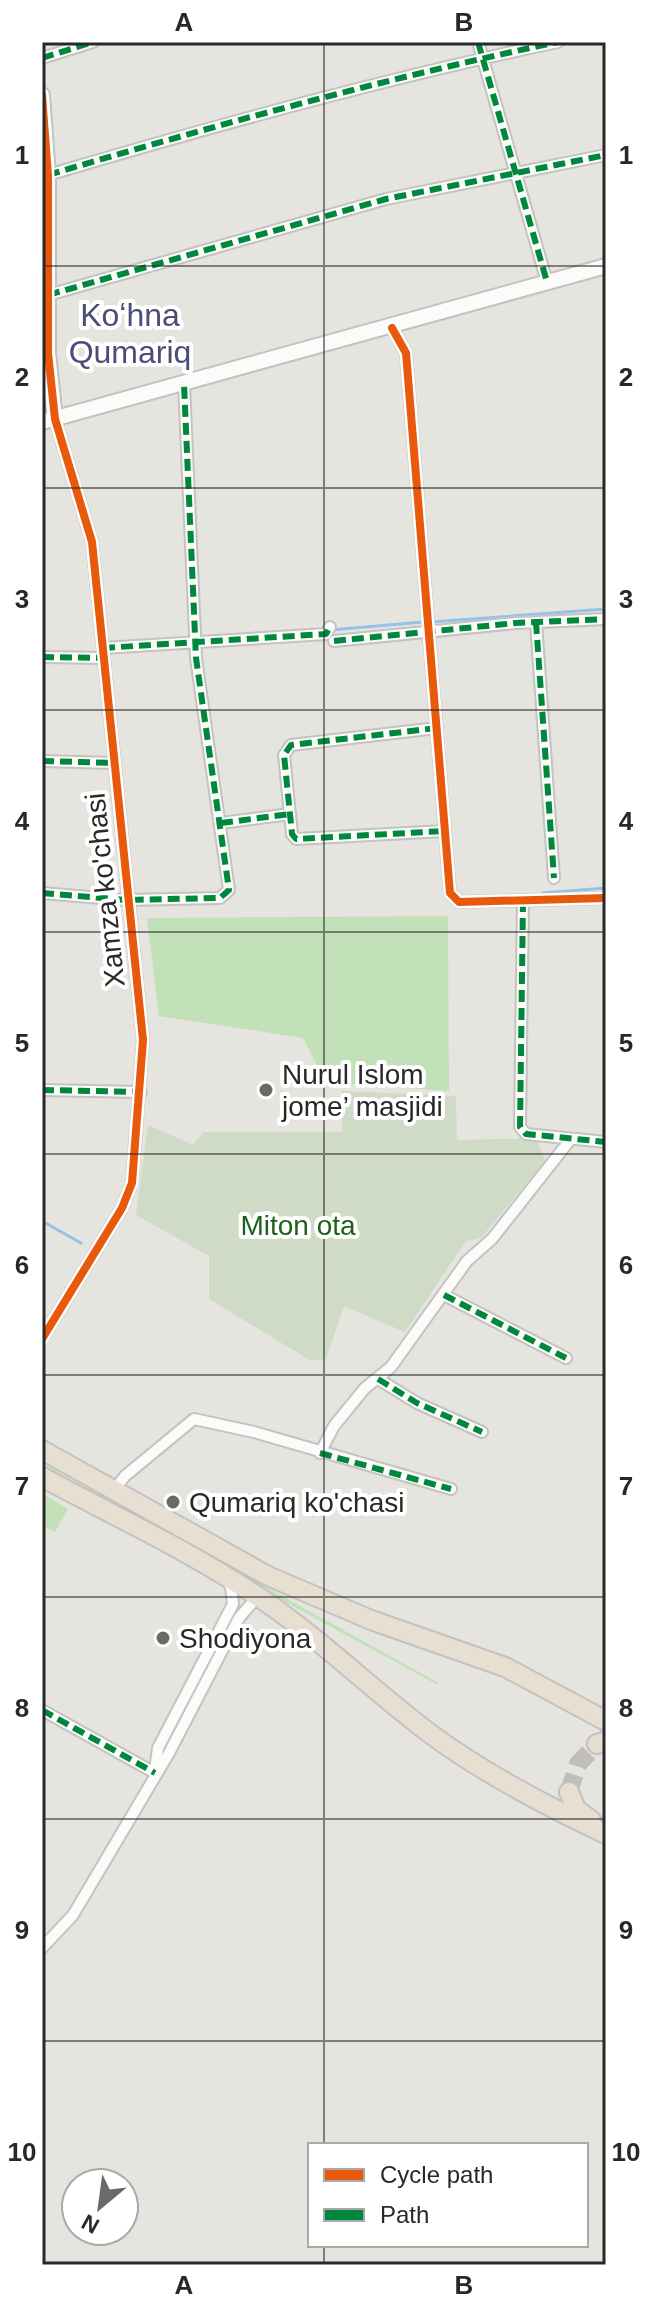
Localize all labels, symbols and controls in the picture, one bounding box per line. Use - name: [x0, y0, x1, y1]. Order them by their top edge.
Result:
- text: A: [175, 7, 194, 37]
- text: B: [455, 7, 473, 37]
- text: 1: [15, 140, 29, 170]
- text: 1: [619, 140, 633, 170]
- district label: Koʻhna Qumariq: [69, 297, 191, 370]
- text: 2: [15, 362, 29, 392]
- text: 2: [619, 362, 633, 392]
- text: 3: [15, 584, 29, 614]
- text: 3: [619, 584, 633, 614]
- street label: Xamza ko'chasi: [79, 791, 131, 989]
- text: 4: [15, 806, 30, 836]
- text: 4: [619, 806, 634, 836]
- text: 5: [15, 1028, 29, 1058]
- text: 5: [619, 1028, 633, 1058]
- place label: Nurul Islom jome’ masjidi: [281, 1059, 443, 1122]
- marker: Nurul Islom jome’ masjidi: [257, 1081, 275, 1099]
- park label: Miton ota: [240, 1210, 356, 1241]
- text: 6: [15, 1250, 29, 1280]
- text: 6: [619, 1250, 633, 1280]
- text: 7: [15, 1471, 29, 1501]
- text: 7: [619, 1471, 633, 1501]
- place label: Qumariq ko'chasi: [189, 1487, 404, 1518]
- marker: Qumariq ko'chasi: [164, 1493, 182, 1511]
- place label: Shodiyona: [179, 1623, 312, 1654]
- marker: Shodiyona: [154, 1629, 172, 1647]
- text: 8: [15, 1693, 29, 1723]
- text: 8: [619, 1693, 633, 1723]
- text: 9: [15, 1915, 29, 1945]
- text: 9: [619, 1915, 633, 1945]
- text: 10: [8, 2137, 36, 2167]
- text: 10: [612, 2137, 640, 2167]
- legend: [308, 2143, 588, 2247]
- text: Cycle path: [380, 2161, 493, 2188]
- north arrow: [60, 2167, 140, 2247]
- text: Path: [380, 2201, 429, 2228]
- text: N: [78, 2209, 104, 2239]
- text: A: [175, 2270, 194, 2300]
- text: B: [455, 2270, 473, 2300]

